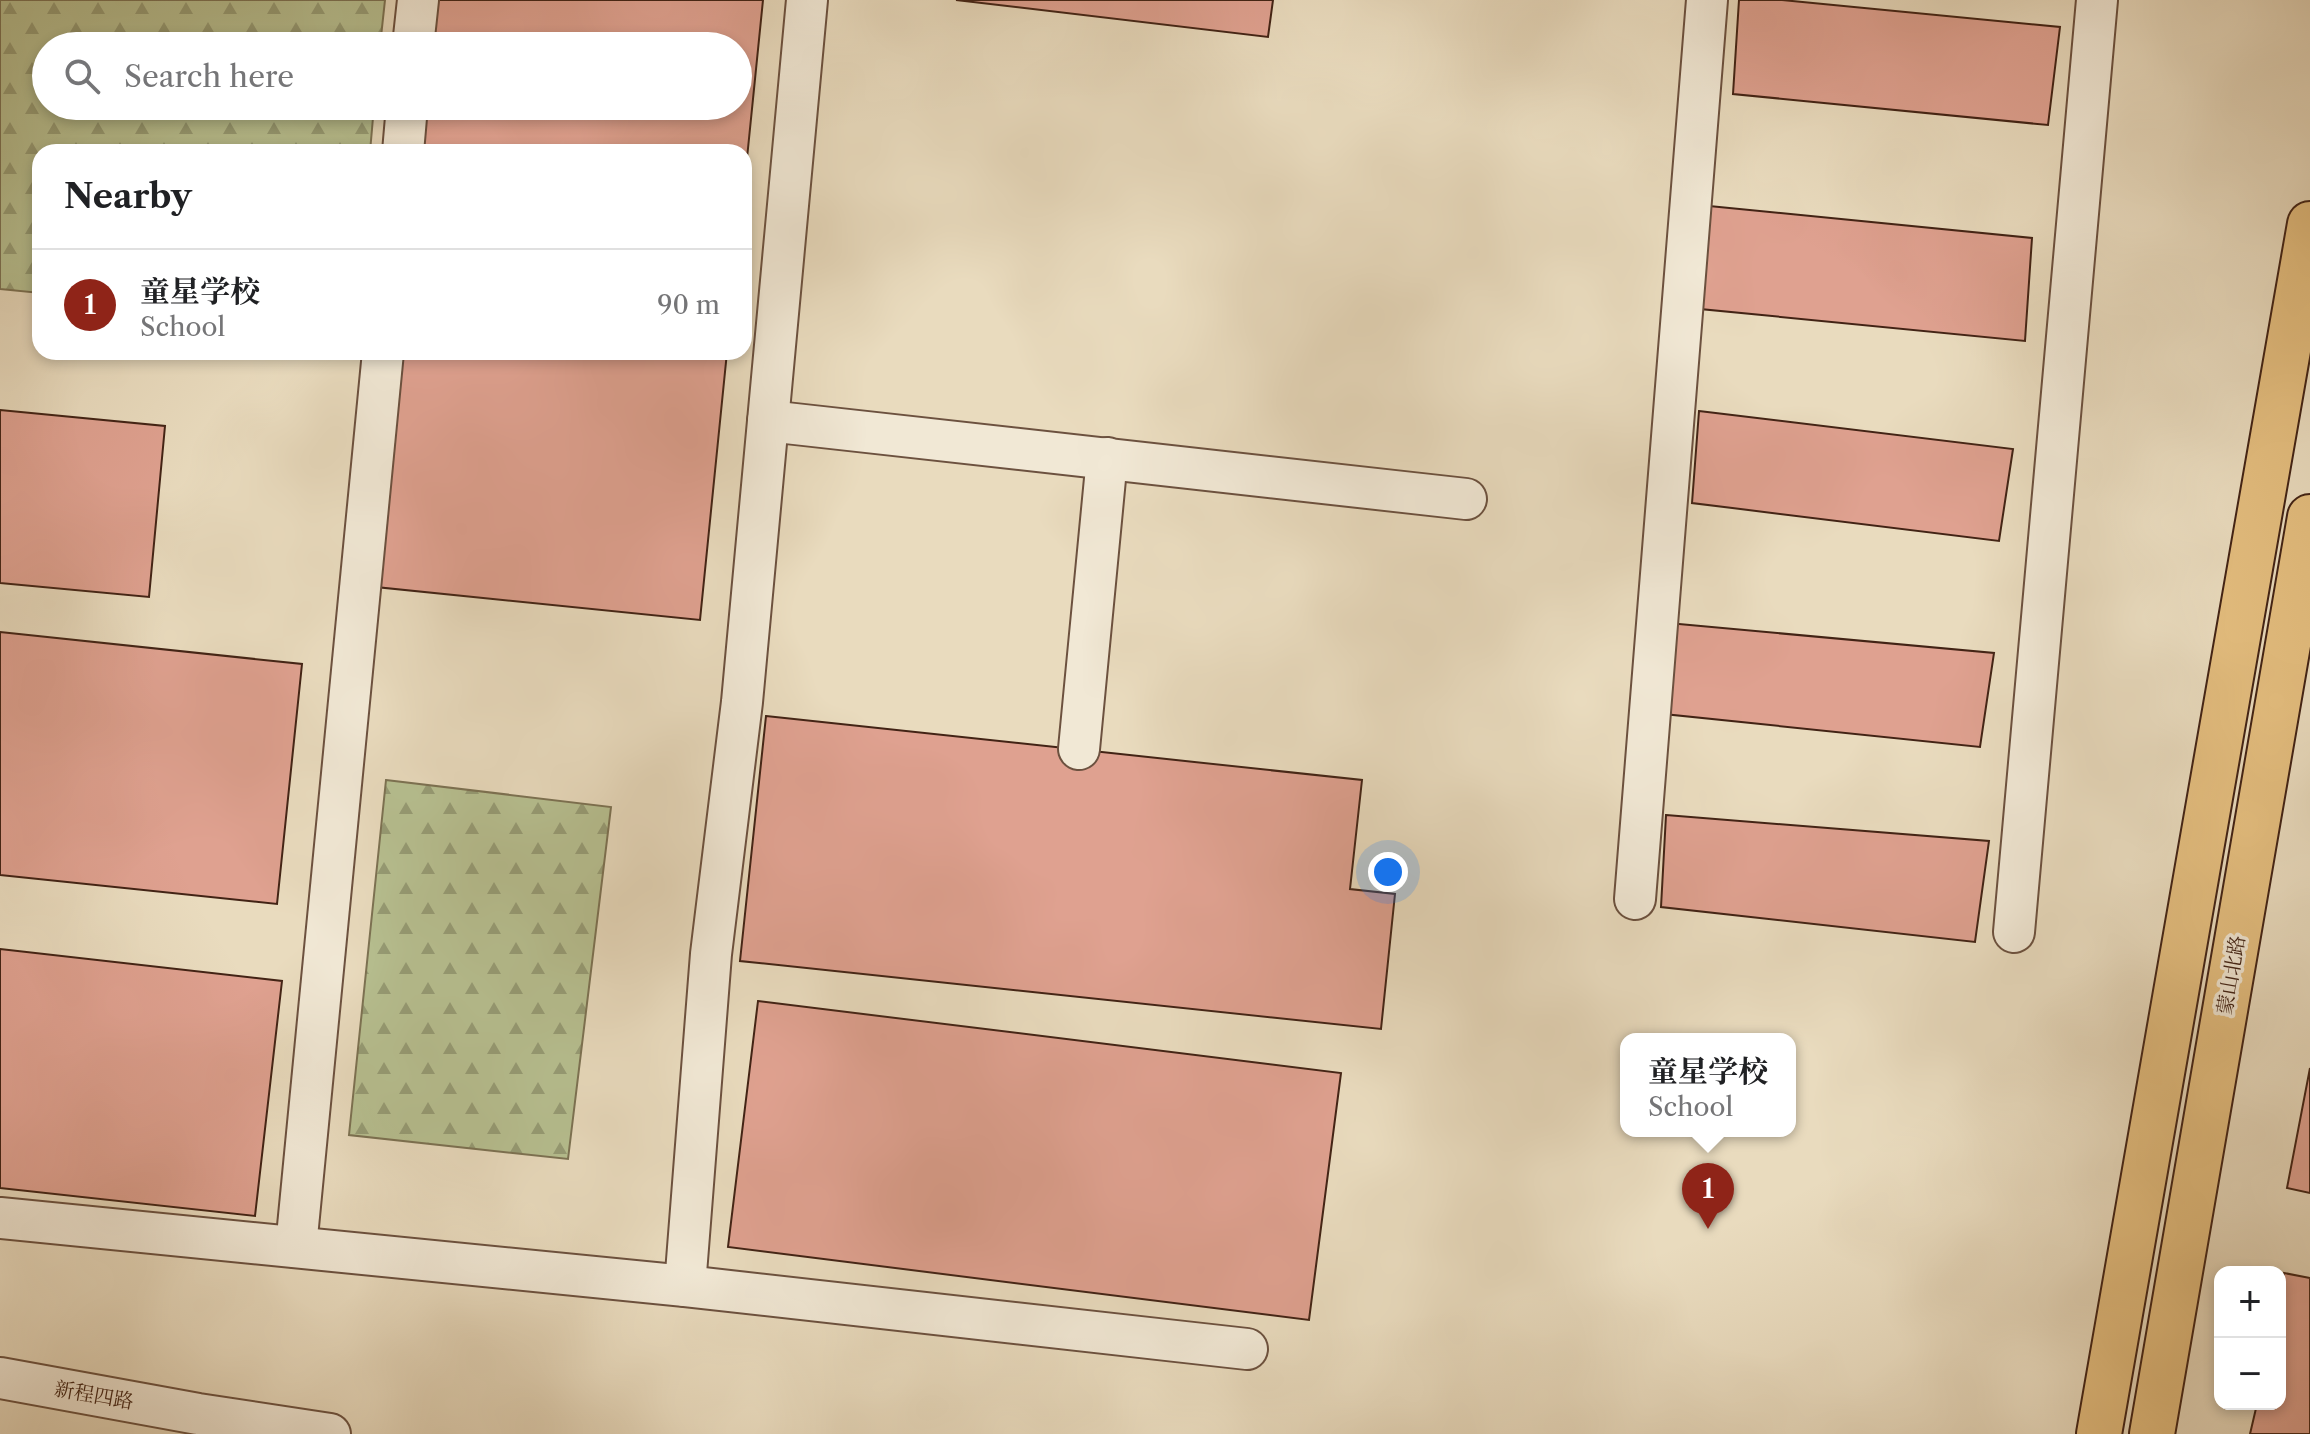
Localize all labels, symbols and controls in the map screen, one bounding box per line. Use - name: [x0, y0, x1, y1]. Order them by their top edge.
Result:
- search box: [32, 32, 752, 120]
- icon: search: [60, 54, 104, 98]
- text: Search here: [124, 58, 294, 95]
- text: Nearby: [64, 175, 192, 217]
- text: 童星学校: [140, 273, 260, 310]
- text: 1: [84, 289, 96, 321]
- text: 90 m: [657, 289, 720, 321]
- text: School: [140, 311, 225, 343]
- your location: [1368, 852, 1408, 892]
- street label: 蒙山北路: [2212, 934, 2250, 1016]
- popup: [1620, 1033, 1796, 1137]
- text: 童星学校: [1648, 1053, 1768, 1090]
- text: School: [1648, 1091, 1733, 1123]
- pin: 1: [1682, 1163, 1734, 1229]
- map controls: [2214, 1266, 2286, 1410]
- button: +: [2214, 1266, 2286, 1338]
- button: −: [2214, 1338, 2286, 1410]
- street label: 新程四路: [53, 1376, 135, 1414]

